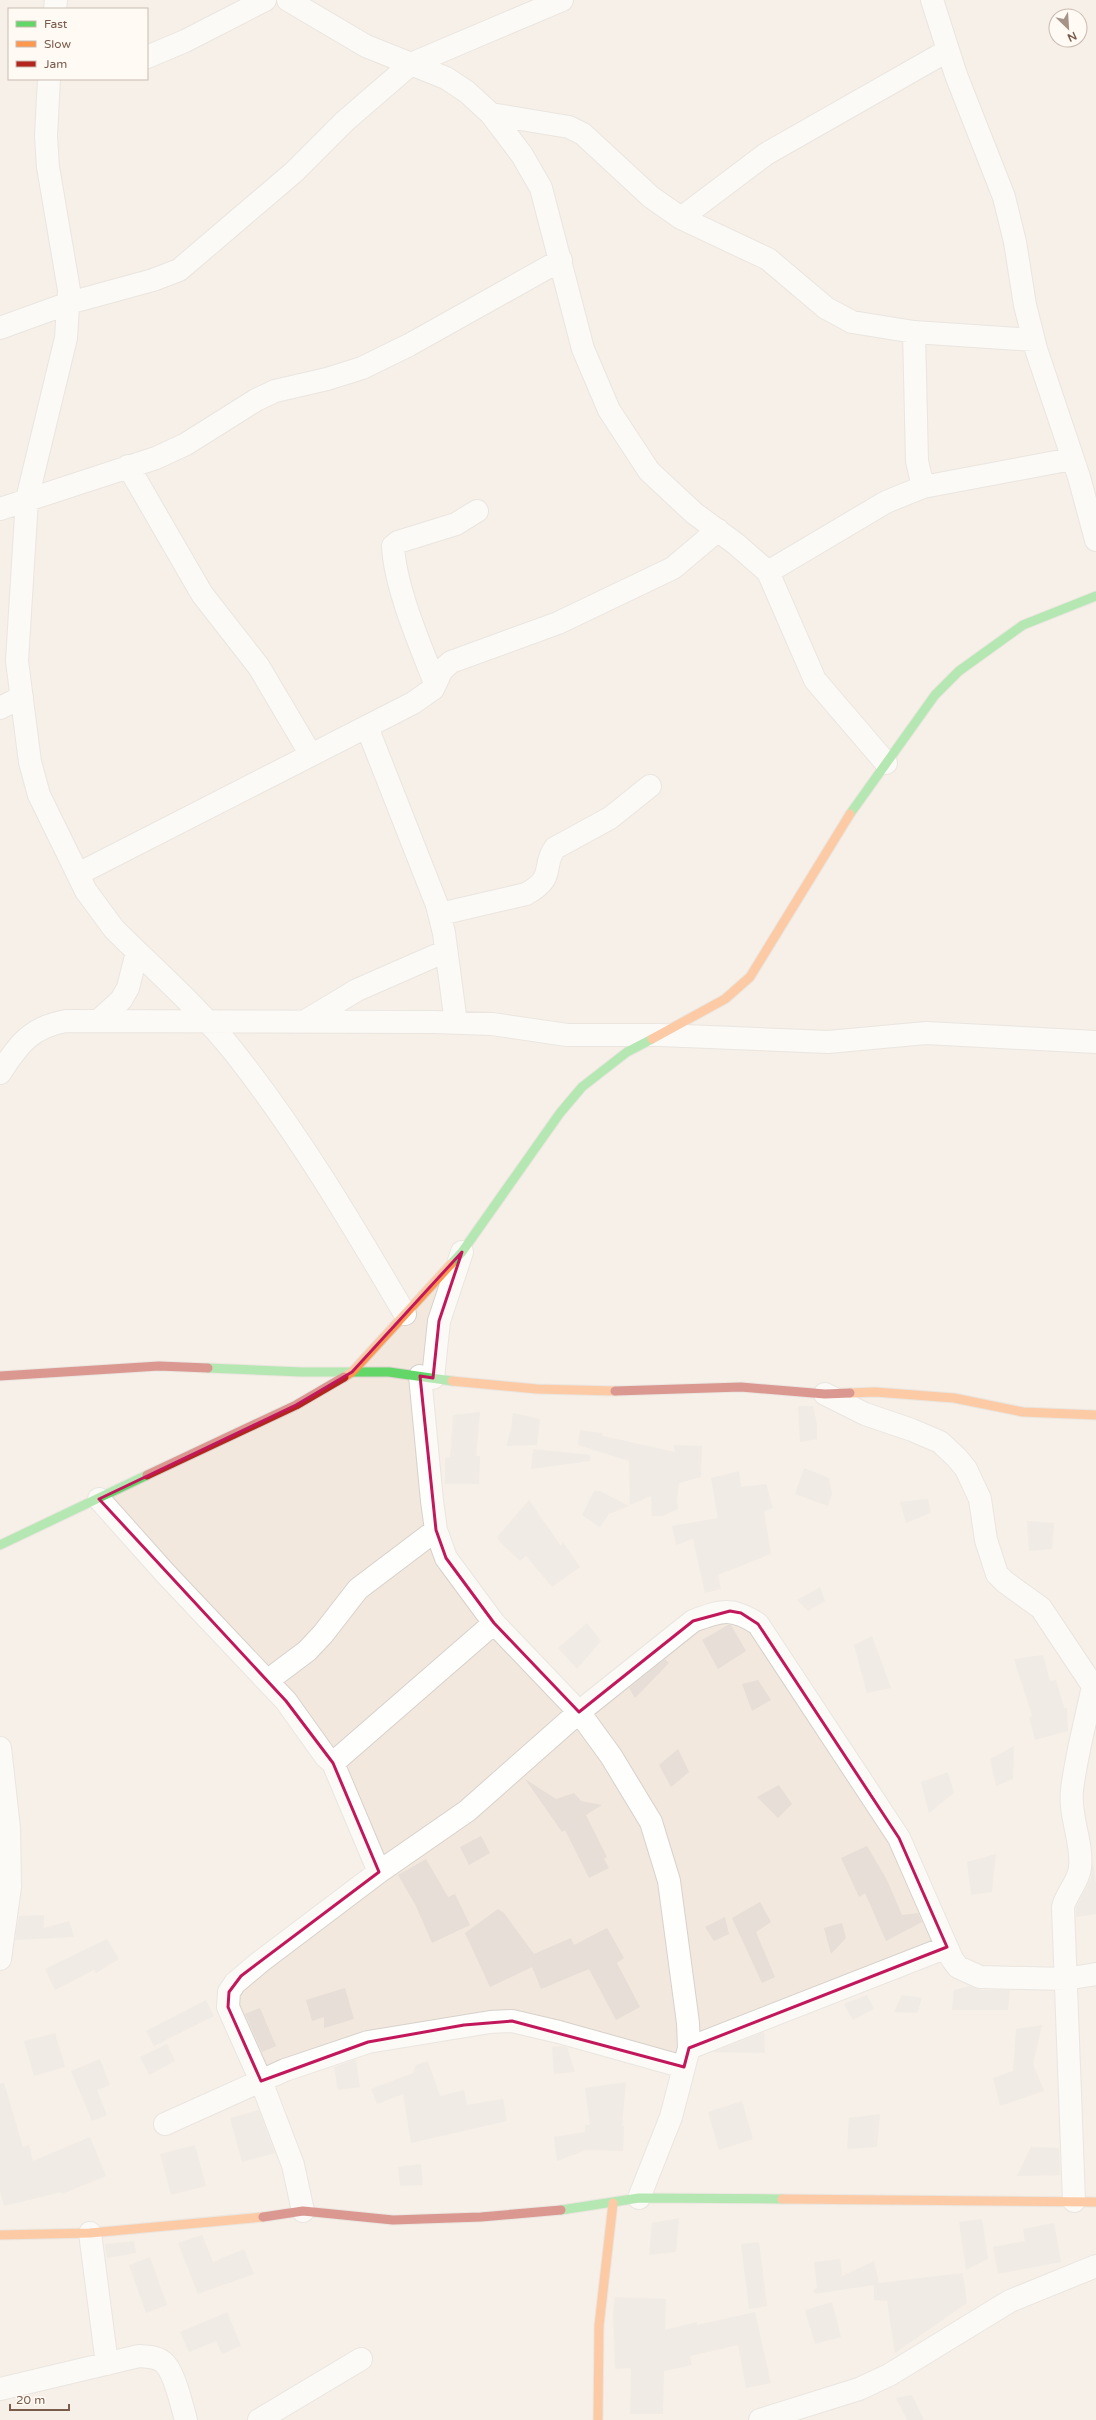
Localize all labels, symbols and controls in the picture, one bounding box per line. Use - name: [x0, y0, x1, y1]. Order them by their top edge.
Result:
- legend: [8, 8, 148, 80]
- north arrow: [1048, 8, 1088, 48]
- text: Fast: [44, 17, 68, 31]
- text: N: [1065, 29, 1079, 44]
- text: Slow: [44, 37, 71, 51]
- text: Jam: [44, 57, 67, 71]
- scale bar: [10, 2386, 69, 2412]
- text: 20 m: [16, 2393, 45, 2407]

